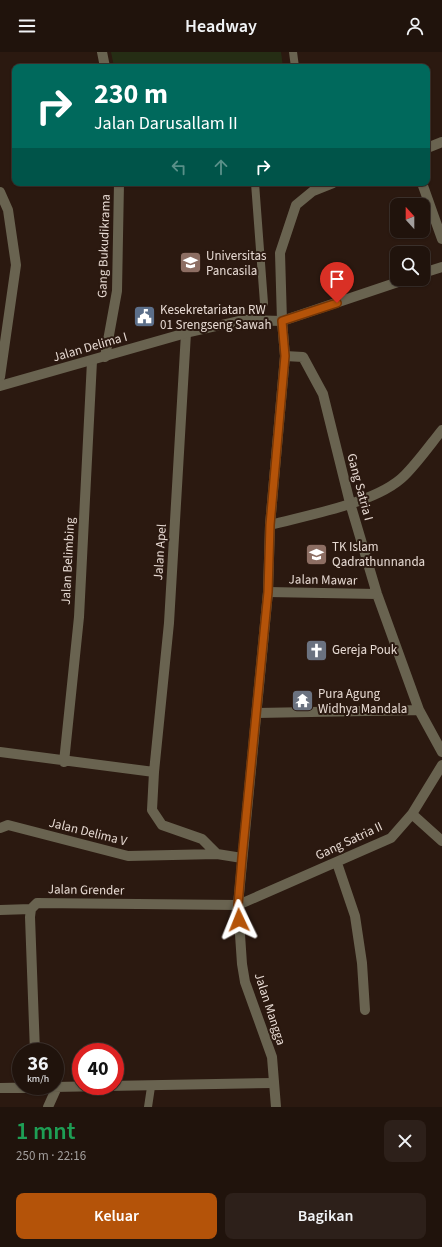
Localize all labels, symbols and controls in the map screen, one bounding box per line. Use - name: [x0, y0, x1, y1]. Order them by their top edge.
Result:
- text: Headway: [185, 14, 257, 39]
- icon: menu: [16, 15, 38, 37]
- icon: person: [404, 15, 426, 37]
- text: 230 m: [94, 74, 168, 114]
- icon: right: [28, 80, 80, 132]
- text: Jalan Darusallam II: [94, 111, 238, 136]
- icon: left: [168, 156, 190, 178]
- icon: ahead: [210, 156, 232, 178]
- icon: right: [252, 156, 274, 178]
- street label: Gang Bukudikrama: [93, 194, 115, 298]
- north arrow: [390, 198, 430, 238]
- map controls: [390, 198, 430, 286]
- button: search: [390, 246, 430, 286]
- place label: Universitas Pancasila: [206, 247, 267, 280]
- school or university icon: Universitas Pancasila: [177, 250, 203, 276]
- pin: [320, 262, 354, 303]
- icon: arrive: [326, 268, 348, 290]
- place label: Kesekretariatan RW 01 Srengseng Sawah: [160, 301, 271, 334]
- public building icon: Kesekretariatan RW 01 Srengseng Sawah: [131, 304, 157, 330]
- street label: Jalan Delima I: [51, 328, 129, 366]
- street label: Gang Satria I: [342, 451, 378, 523]
- street label: Jalan Belimbing: [57, 516, 79, 605]
- street label: Jalan Apel: [149, 523, 171, 581]
- place label: TK Islam Qadrathunnanda: [332, 538, 425, 571]
- school or university icon: TK Islam Qadrathunnanda: [304, 541, 330, 567]
- street label: Jalan Mawar: [289, 570, 358, 590]
- church icon: Gereja Pouk: [303, 637, 329, 663]
- place label: Gereja Pouk: [332, 641, 398, 659]
- place label: Pura Agung Widhya Mandala: [318, 685, 407, 718]
- temple icon: Pura Agung Widhya Mandala: [290, 688, 316, 714]
- street label: Jalan Delima V: [47, 814, 129, 850]
- street label: Gang Satria II: [312, 818, 386, 864]
- street label: Jalan Grender: [48, 880, 125, 900]
- position arrow: [218, 899, 260, 941]
- street label: Jalan Mangga: [250, 971, 290, 1047]
- speed limit sign: 40: [72, 1043, 124, 1095]
- text: 36: [27, 1050, 49, 1078]
- text: km/h: [27, 1072, 49, 1086]
- text: 1 mnt: [16, 1114, 75, 1149]
- button: close: [384, 1120, 426, 1162]
- text: 250 m · 22:16: [16, 1147, 86, 1165]
- button: Keluar: [16, 1193, 217, 1239]
- button: Bagikan: [225, 1193, 426, 1239]

